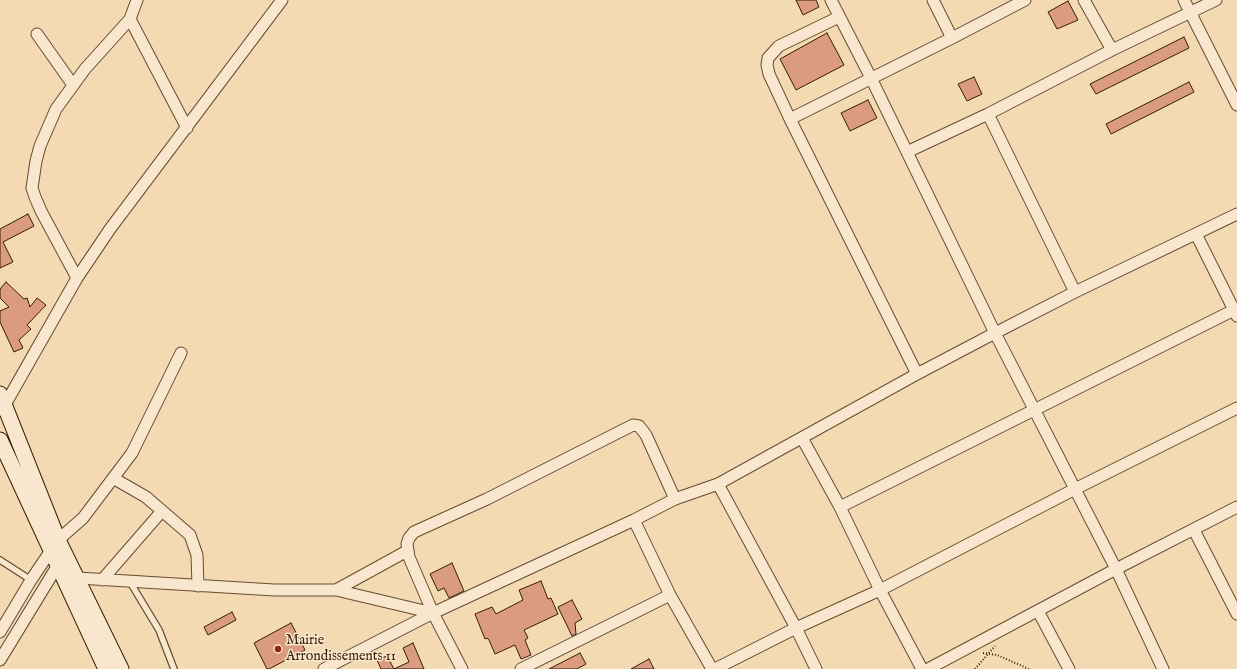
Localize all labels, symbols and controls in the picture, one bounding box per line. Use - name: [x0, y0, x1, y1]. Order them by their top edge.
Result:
- place label: Mairie Arrondissements 11: [286, 633, 396, 666]
- marker: Mairie Arrondissements 11: [273, 644, 283, 654]

